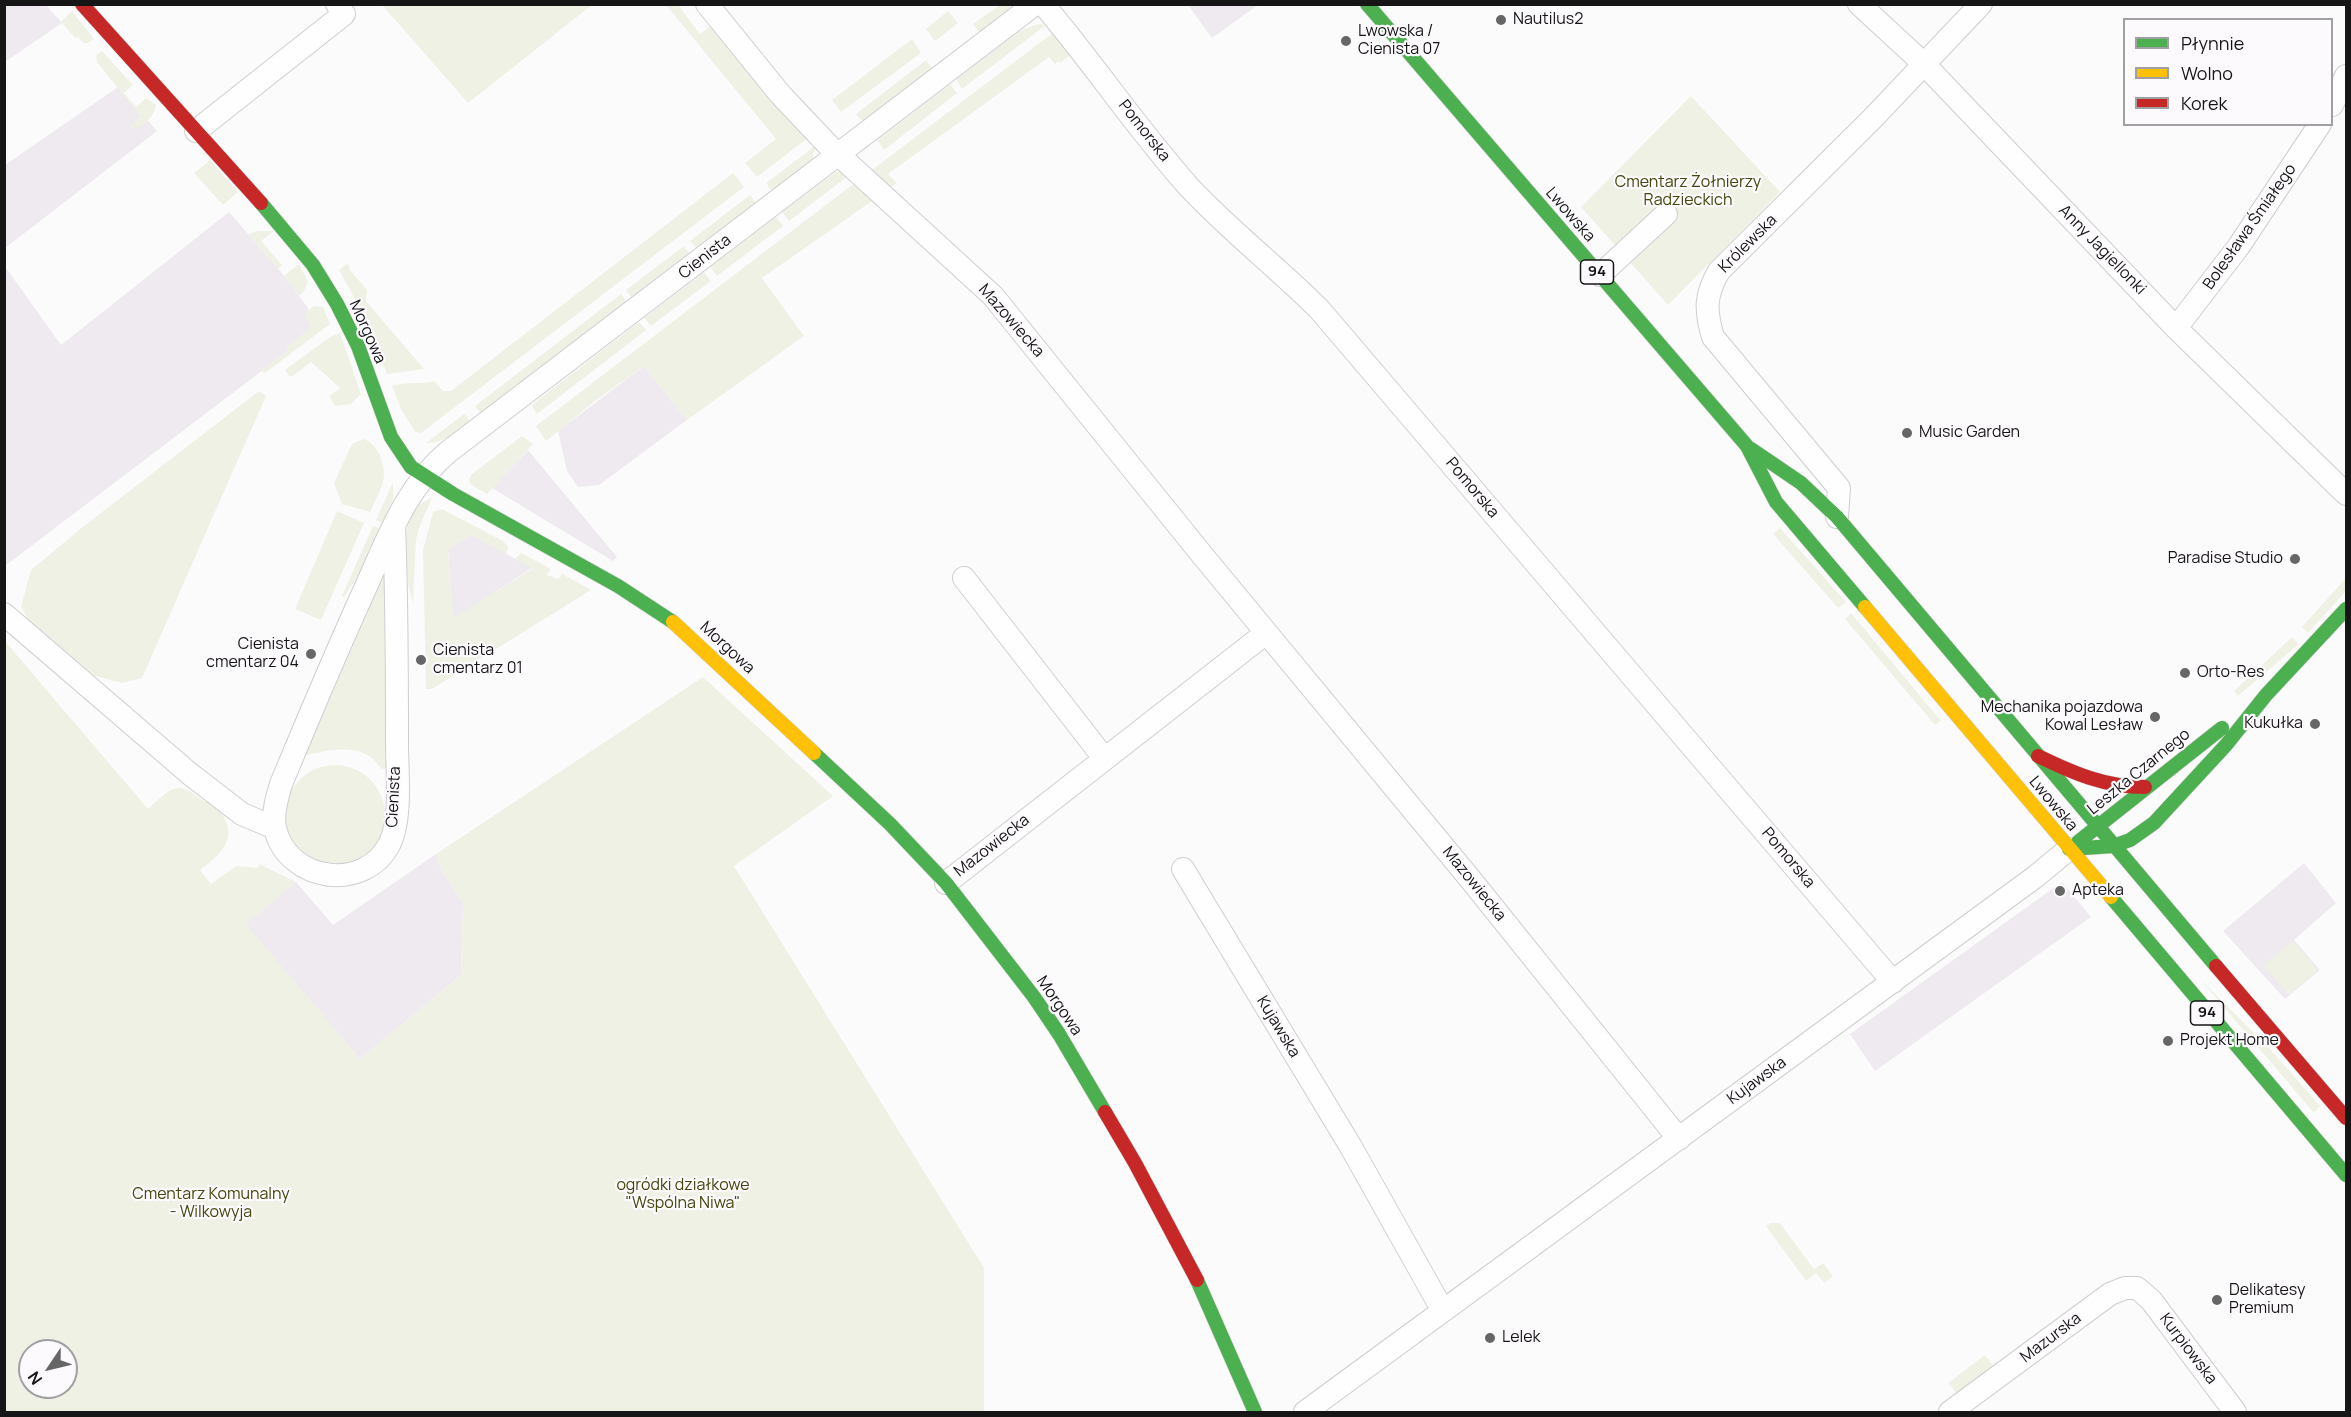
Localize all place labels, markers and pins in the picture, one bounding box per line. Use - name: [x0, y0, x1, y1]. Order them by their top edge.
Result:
- place label: Nautilus2: [1513, 10, 1583, 30]
- marker: Nautilus2: [1494, 13, 1508, 27]
- place label: Lwowska / Cienista 07: [1358, 22, 1440, 60]
- marker: Lwowska / Cienista 07: [1339, 34, 1353, 48]
- place label: Music Garden: [1919, 423, 2020, 443]
- marker: Music Garden: [1900, 426, 1914, 440]
- place label: Paradise Studio: [2168, 549, 2283, 569]
- marker: Paradise Studio: [2288, 552, 2302, 566]
- place label: Cienista cmentarz 04: [206, 635, 299, 673]
- place label: Cienista cmentarz 01: [433, 641, 523, 679]
- marker: Cienista cmentarz 04: [304, 647, 318, 661]
- marker: Cienista cmentarz 01: [414, 653, 428, 667]
- place label: Orto-Res: [2197, 663, 2264, 683]
- marker: Orto-Res: [2178, 666, 2192, 680]
- place label: Mechanika pojazdowa Kowal Lesław: [1981, 698, 2143, 736]
- marker: Mechanika pojazdowa Kowal Lesław: [2148, 710, 2162, 724]
- place label: Kukułka: [2244, 714, 2303, 734]
- marker: Kukułka: [2308, 717, 2322, 731]
- place label: Apteka: [2072, 881, 2124, 901]
- marker: Apteka: [2053, 884, 2067, 898]
- place label: Projekt Home: [2180, 1031, 2279, 1051]
- marker: Projekt Home: [2161, 1034, 2175, 1048]
- place label: Delikatesy Premium: [2229, 1281, 2305, 1319]
- marker: Delikatesy Premium: [2210, 1293, 2224, 1307]
- place label: Lelek: [1502, 1328, 1541, 1348]
- marker: Lelek: [1483, 1331, 1497, 1345]

